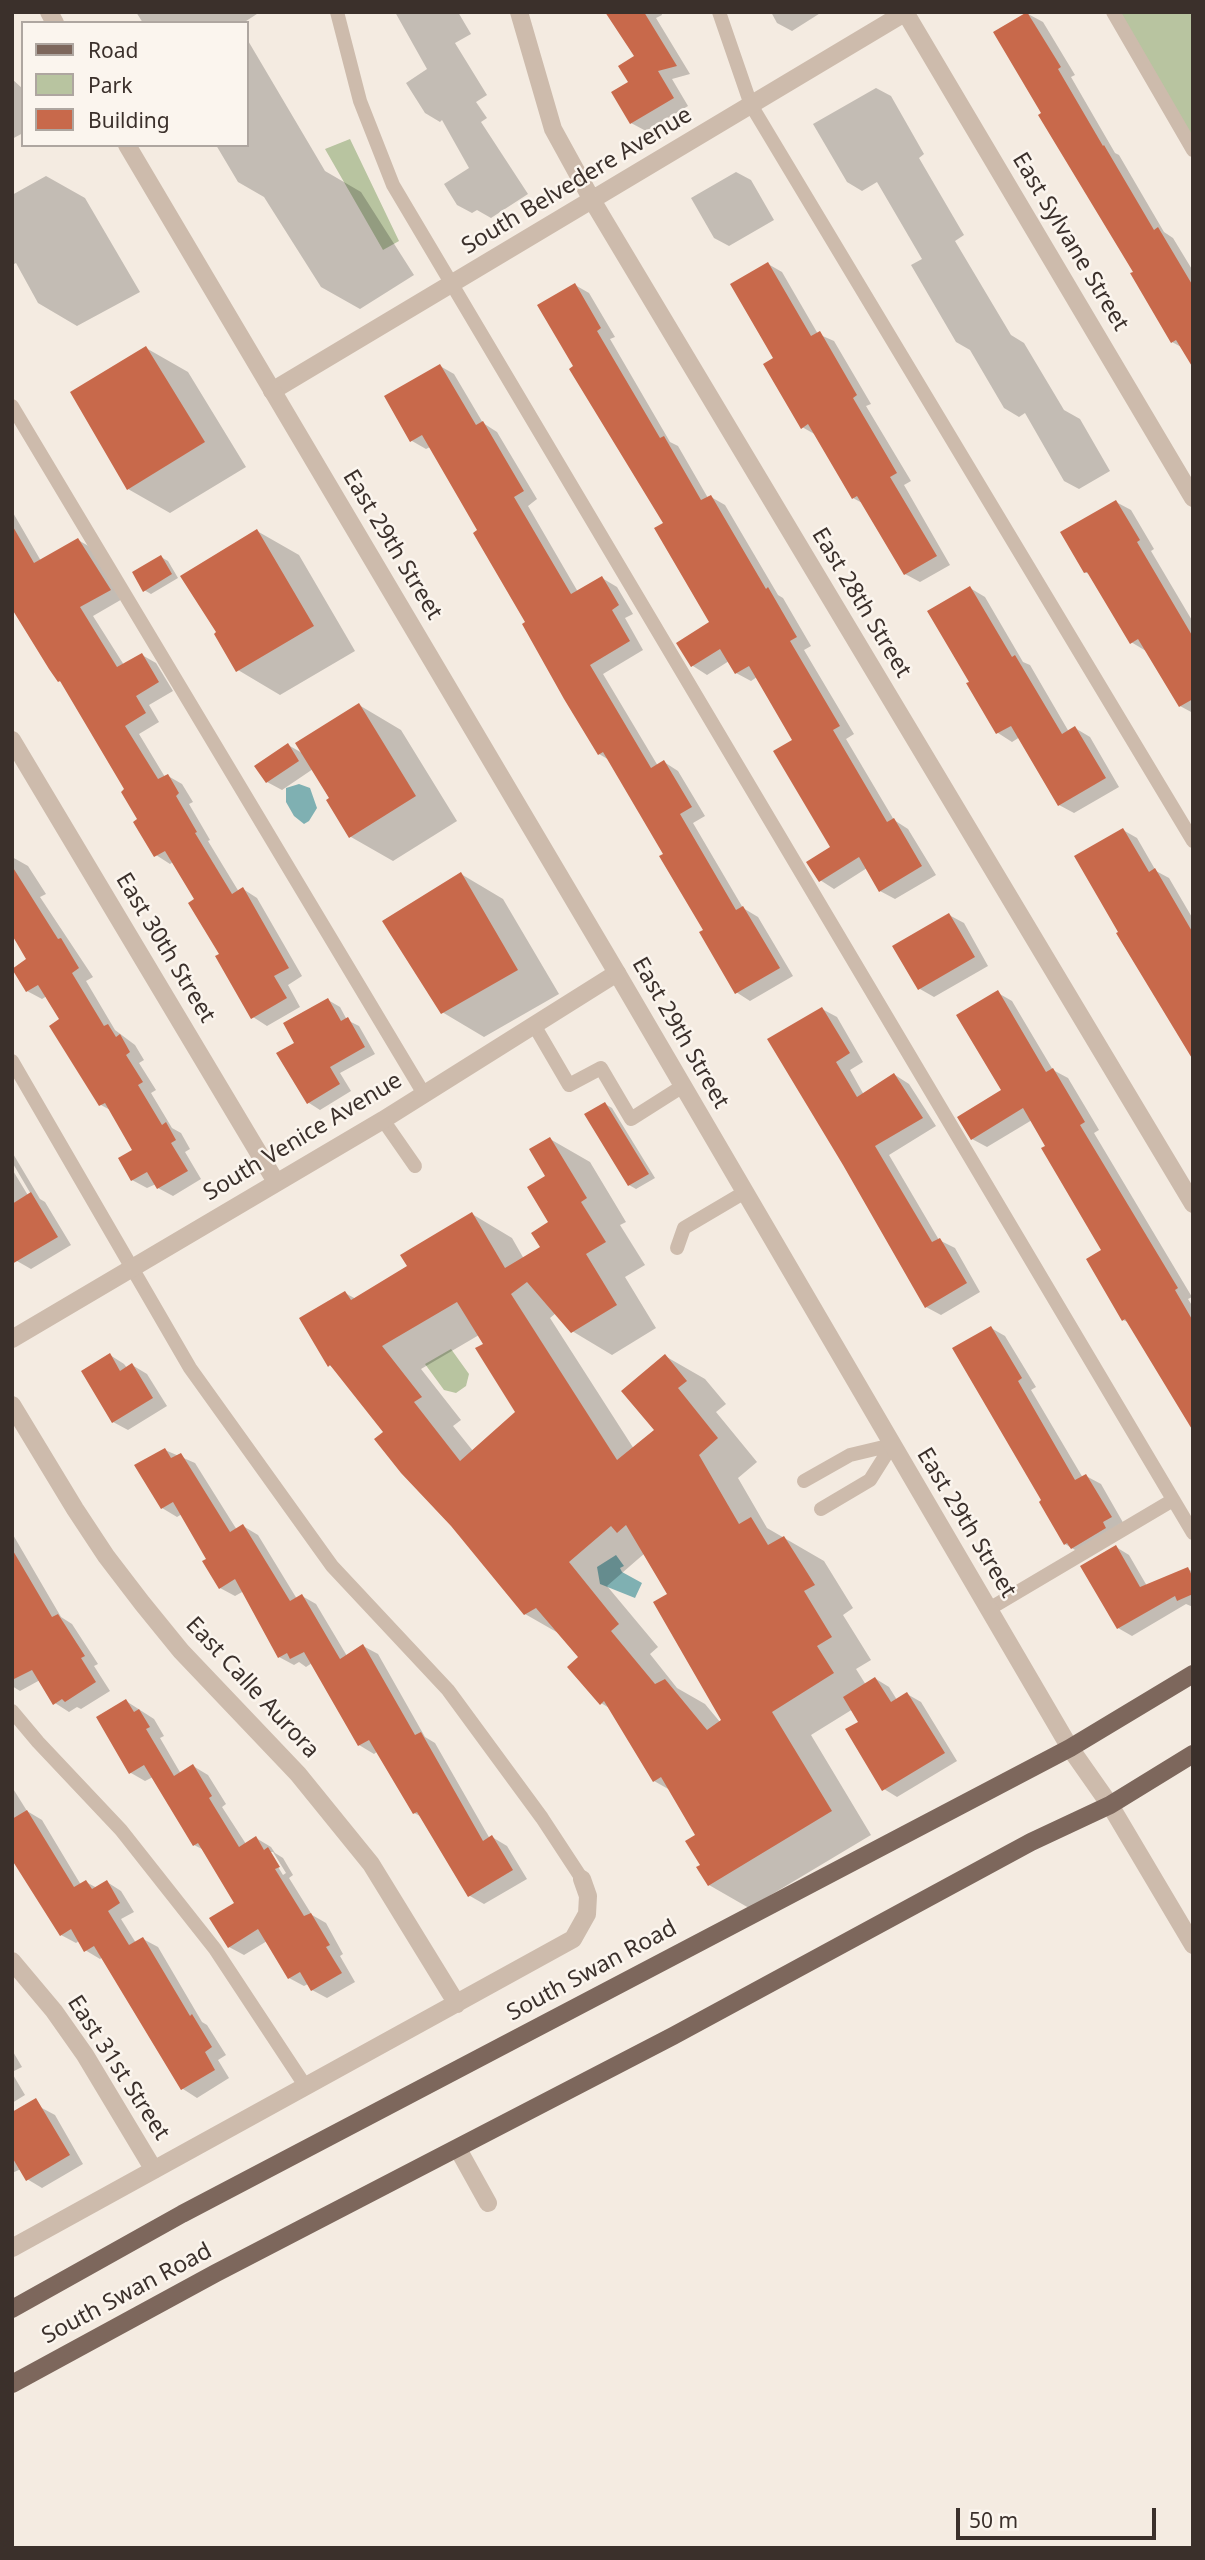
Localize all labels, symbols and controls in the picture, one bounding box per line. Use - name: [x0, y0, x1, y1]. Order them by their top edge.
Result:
- legend: [21, 21, 248, 147]
- text: Road: [88, 36, 138, 64]
- text: Park: [88, 71, 132, 99]
- street label: South Belvedere Avenue: [457, 101, 697, 261]
- text: Building: [88, 106, 170, 134]
- street label: East Sylvane Street: [1006, 148, 1134, 336]
- street label: East 29th Street: [336, 465, 448, 625]
- street label: East 28th Street: [805, 523, 917, 683]
- street label: East 30th Street: [109, 868, 221, 1028]
- street label: East 29th Street: [626, 952, 734, 1114]
- street label: South Venice Avenue: [199, 1067, 407, 1207]
- street label: East 29th Street: [910, 1443, 1022, 1603]
- street label: East Calle Aurora: [179, 1612, 325, 1764]
- street label: South Swan Road: [502, 1915, 682, 2027]
- street label: East 31st Street: [61, 1991, 175, 2145]
- street label: South Swan Road: [37, 2238, 217, 2350]
- scale bar: [960, 2494, 1160, 2538]
- text: 50 m: [969, 2506, 1018, 2534]

